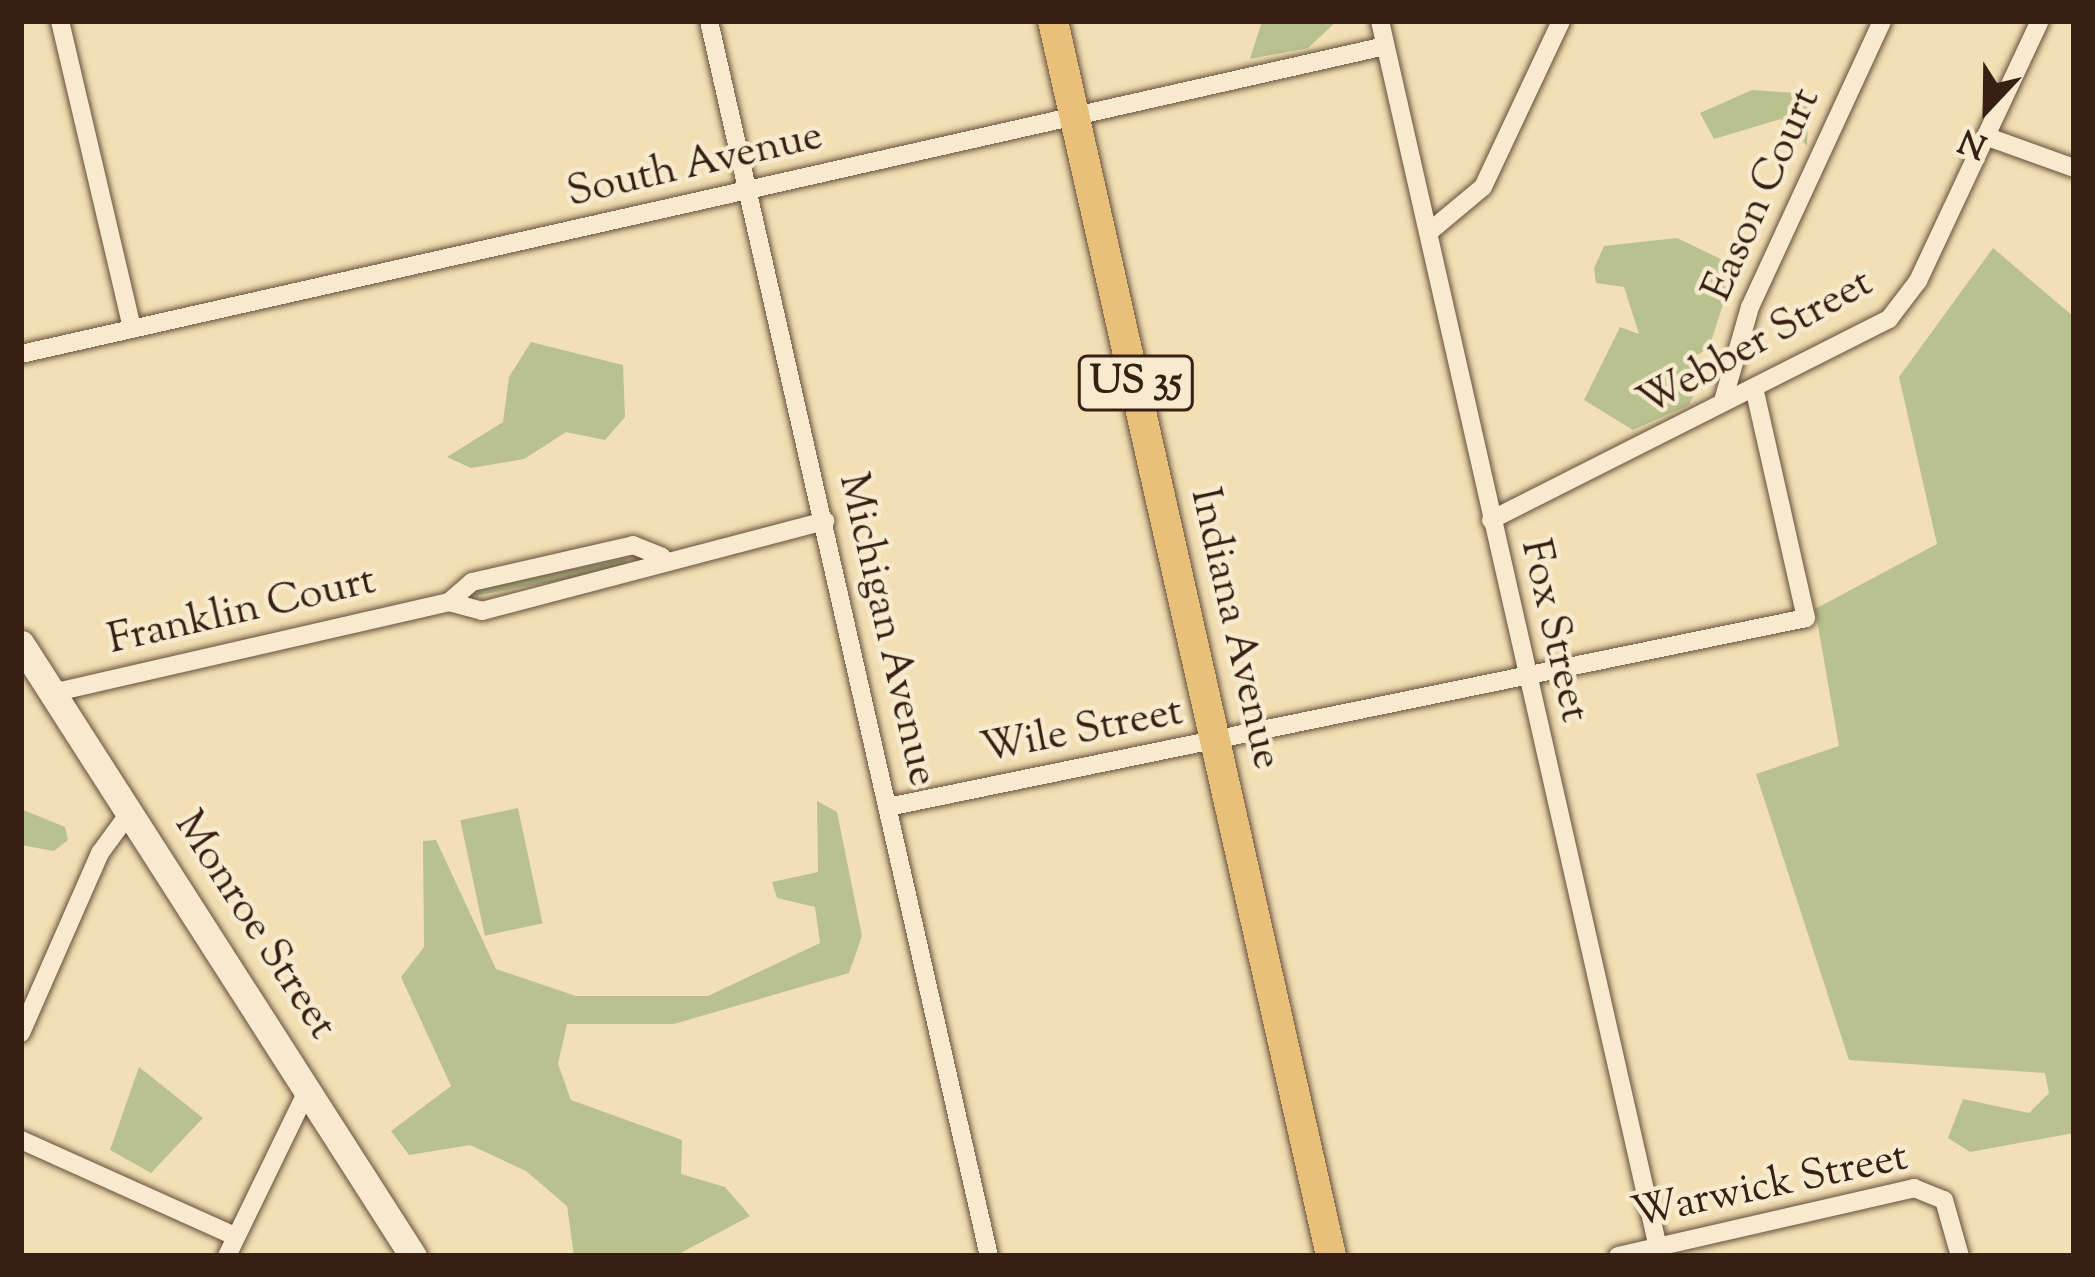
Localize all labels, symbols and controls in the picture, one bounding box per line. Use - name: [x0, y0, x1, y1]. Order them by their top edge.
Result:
- north arrow: [1927, 48, 2047, 168]
- street label: Eason Court: [1694, 81, 1832, 309]
- street label: South Avenue: [562, 112, 828, 220]
- text: N: [1952, 114, 1995, 169]
- street label: Webber Street: [1630, 259, 1882, 429]
- road number: US 35: [1076, 350, 1196, 416]
- street label: Michigan Avenue: [826, 469, 946, 791]
- street label: Indiana Avenue: [1177, 484, 1291, 774]
- street label: Fox Street: [1508, 535, 1598, 727]
- street label: Franklin Court: [103, 557, 381, 667]
- street label: Wile Street: [977, 688, 1187, 776]
- street label: Monroe Street: [162, 803, 346, 1049]
- street label: Warwick Street: [1627, 1133, 1913, 1241]

